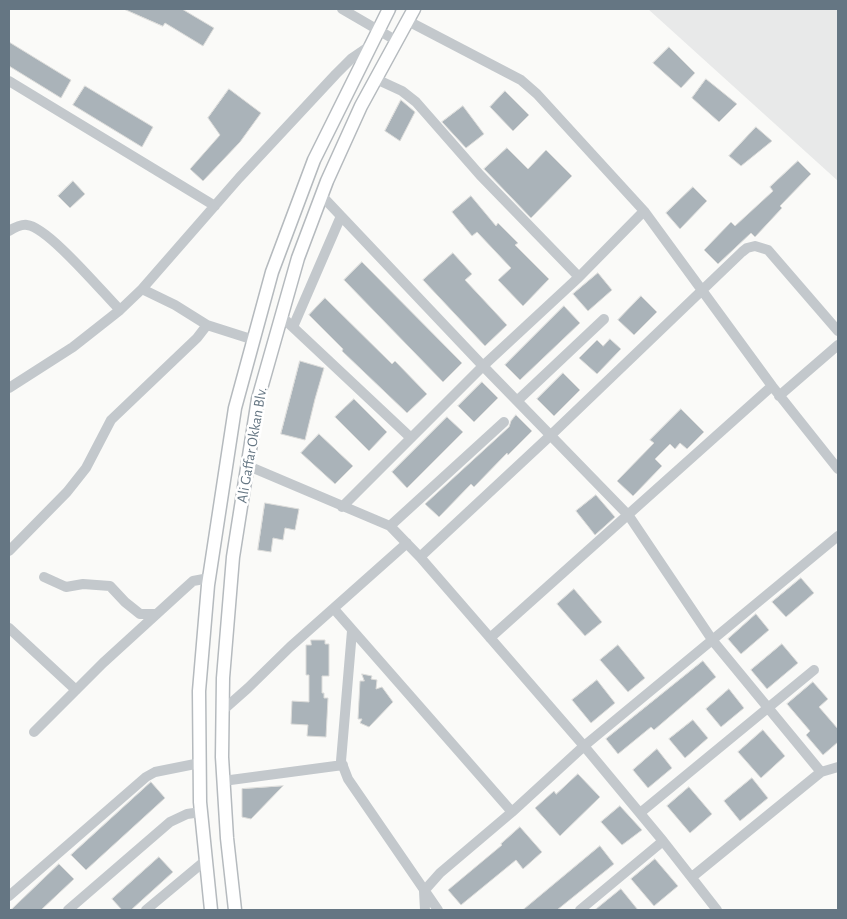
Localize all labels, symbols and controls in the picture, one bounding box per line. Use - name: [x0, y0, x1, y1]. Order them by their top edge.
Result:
- street label: Ali Gaffar Okkan Blv.: [233, 386, 271, 504]

